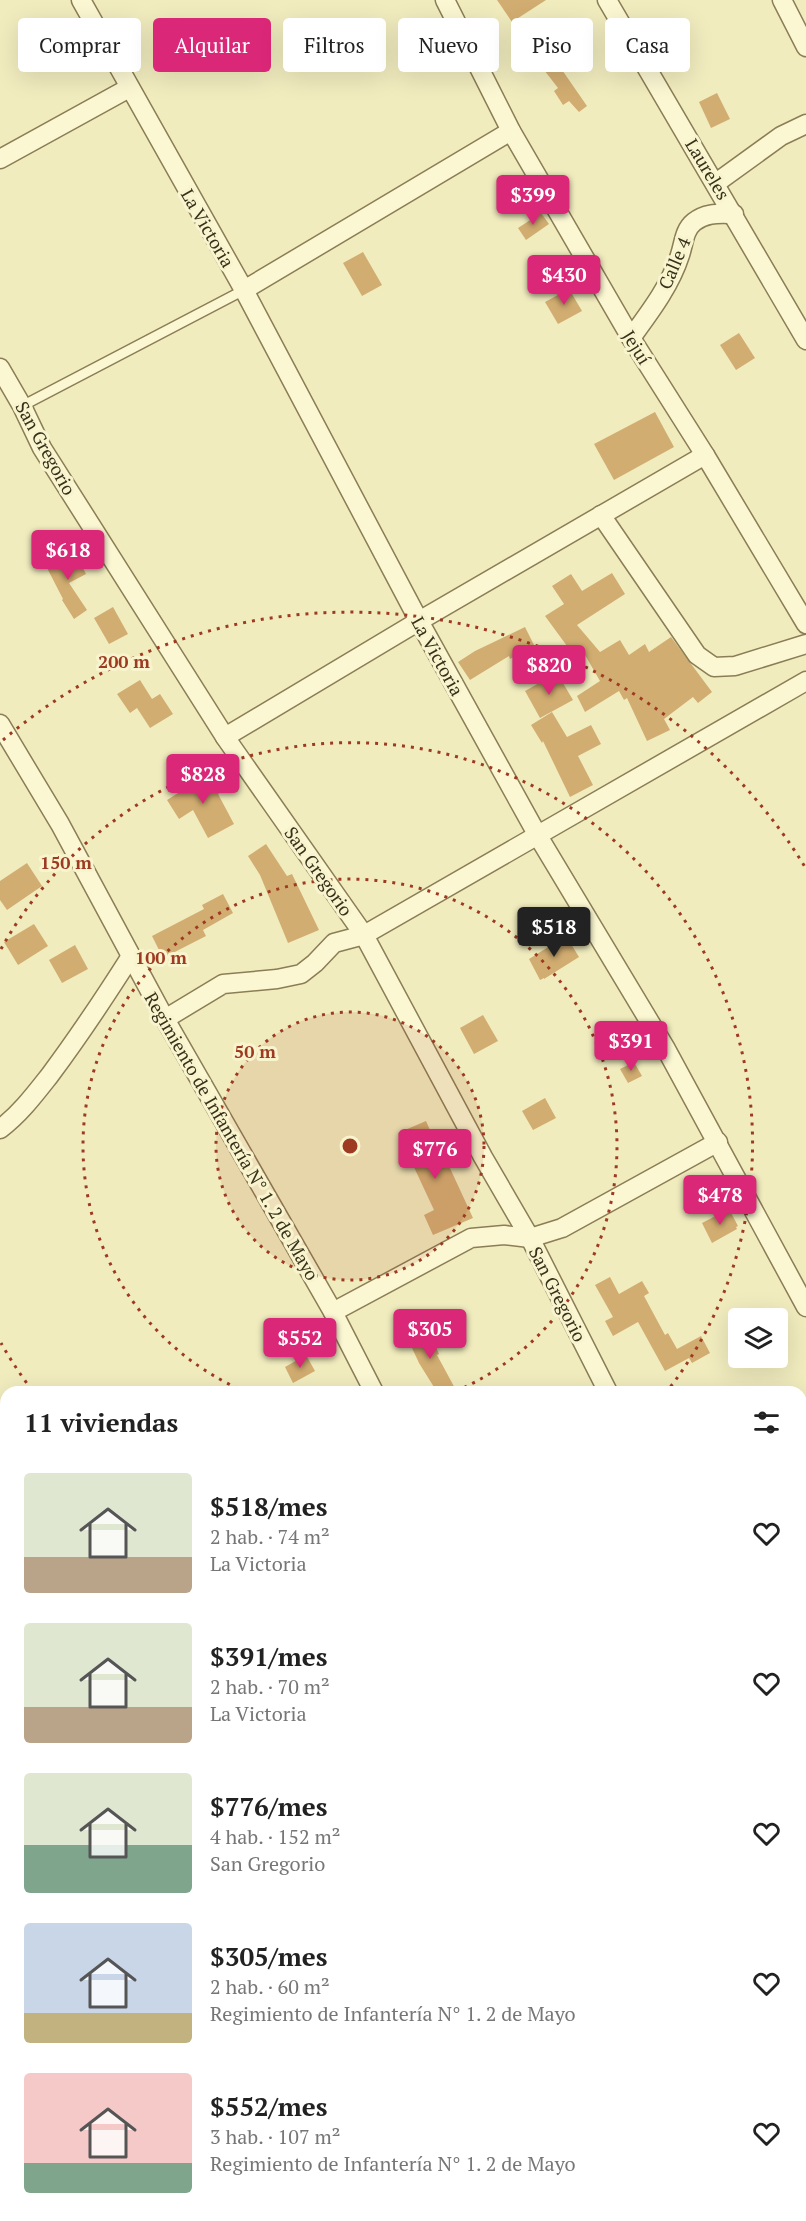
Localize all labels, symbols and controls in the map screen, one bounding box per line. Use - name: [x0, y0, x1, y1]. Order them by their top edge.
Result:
- chip: Comprar: [18, 18, 141, 72]
- chip: Alquilar: [153, 18, 271, 72]
- chip: Filtros: [283, 18, 386, 72]
- chip: Nuevo: [398, 18, 499, 72]
- chip: Piso: [511, 18, 593, 72]
- chip: Casa: [605, 18, 690, 72]
- street label: Laureles: [680, 134, 736, 204]
- pin: $399: [497, 175, 569, 226]
- text: $399: [510, 181, 556, 208]
- street label: La Victoria: [176, 184, 240, 272]
- street label: Calle 4: [652, 233, 696, 293]
- pin: $430: [528, 255, 600, 306]
- text: $430: [541, 261, 587, 288]
- street label: Jejuí: [617, 325, 657, 369]
- street label: San Gregorio: [10, 397, 82, 499]
- pin: $618: [32, 530, 104, 581]
- text: $618: [45, 536, 91, 563]
- street label: La Victoria: [406, 612, 470, 700]
- pin: $820: [513, 645, 585, 696]
- text: 200 m: [98, 649, 150, 673]
- text: $820: [526, 651, 572, 678]
- pin: $828: [167, 754, 239, 805]
- text: $828: [180, 760, 226, 787]
- street label: San Gregorio: [279, 822, 359, 920]
- text: 150 m: [40, 850, 92, 874]
- pin: $518: [518, 907, 590, 958]
- text: $518: [531, 913, 577, 940]
- text: 100 m: [135, 945, 187, 969]
- street label: Regimiento de Infantería N° 1. 2 de Mayo: [139, 988, 325, 1284]
- pin: $391: [595, 1021, 667, 1072]
- text: $391: [608, 1027, 654, 1054]
- text: 50 m: [234, 1039, 276, 1063]
- pin: $776: [399, 1129, 471, 1180]
- text: $776: [412, 1135, 458, 1162]
- centre of rings: [340, 1136, 360, 1156]
- pin: $478: [684, 1175, 756, 1226]
- text: $478: [697, 1181, 743, 1208]
- street label: San Gregorio: [524, 1242, 592, 1346]
- map controls: [728, 1308, 788, 1368]
- button: layers: [728, 1308, 788, 1368]
- pin: $305: [394, 1309, 466, 1360]
- text: $305: [407, 1315, 453, 1342]
- pin: $552: [264, 1318, 336, 1369]
- text: $552: [277, 1324, 323, 1351]
- text: 11 viviendas: [24, 1405, 178, 1439]
- icon: filters: [750, 1406, 783, 1439]
- text: $518/mes: [210, 1489, 327, 1523]
- icon: home: [72, 1497, 144, 1569]
- icon: heart: [750, 1517, 783, 1550]
- text: 2 hab. · 74 m²: [210, 1523, 330, 1550]
- text: La Victoria: [210, 1550, 307, 1577]
- text: $391/mes: [210, 1639, 327, 1673]
- icon: home: [72, 1647, 144, 1719]
- icon: heart: [750, 1667, 783, 1700]
- text: 2 hab. · 70 m²: [210, 1673, 330, 1700]
- text: La Victoria: [210, 1700, 307, 1727]
- text: $776/mes: [210, 1789, 327, 1823]
- icon: home: [72, 1797, 144, 1869]
- icon: heart: [750, 1817, 783, 1850]
- text: 4 hab. · 152 m²: [210, 1823, 340, 1850]
- text: San Gregorio: [210, 1850, 325, 1877]
- text: $305/mes: [210, 1939, 327, 1973]
- icon: home: [72, 1947, 144, 2019]
- icon: heart: [750, 1967, 783, 2000]
- text: 2 hab. · 60 m²: [210, 1973, 330, 2000]
- text: Regimiento de Infantería N° 1. 2 de Mayo: [210, 2000, 575, 2027]
- text: $552/mes: [210, 2089, 327, 2123]
- icon: home: [72, 2097, 144, 2169]
- icon: heart: [750, 2117, 783, 2150]
- text: 3 hab. · 107 m²: [210, 2123, 340, 2150]
- text: Regimiento de Infantería N° 1. 2 de Mayo: [210, 2150, 575, 2177]

